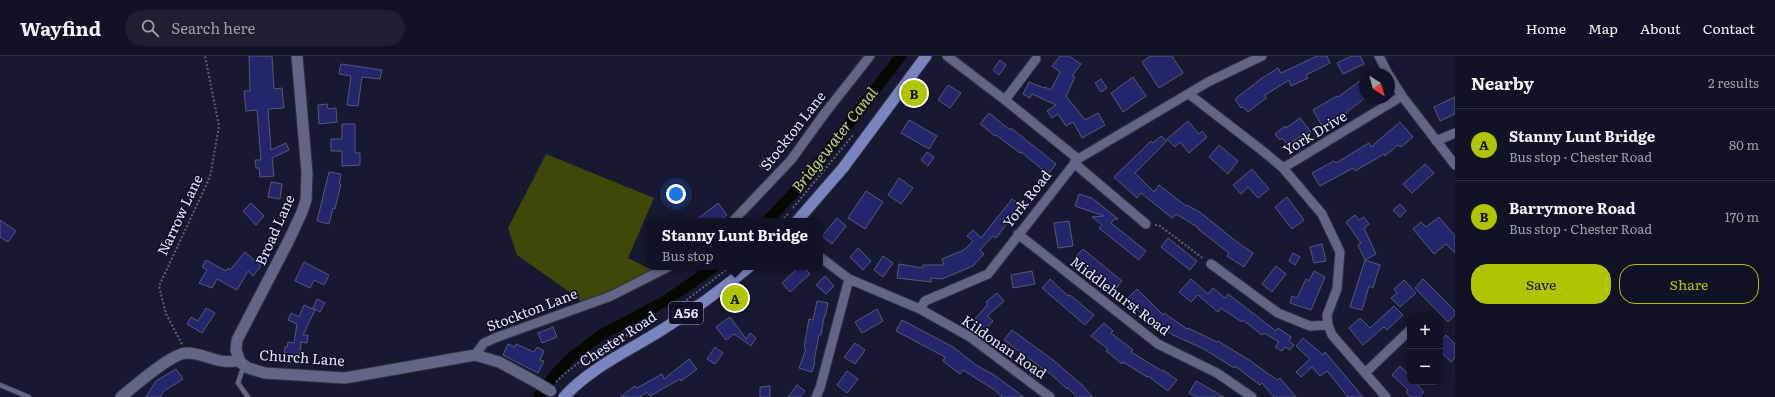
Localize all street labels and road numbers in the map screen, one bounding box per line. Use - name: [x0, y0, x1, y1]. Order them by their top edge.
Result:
- street label: Stockton Lane: [755, 86, 830, 174]
- street label: York Drive: [1279, 105, 1350, 159]
- street label: York Road: [997, 165, 1055, 231]
- street label: Narrow Lane: [152, 171, 207, 258]
- street label: Broad Lane: [250, 191, 299, 268]
- street label: Middlehurst Road: [1067, 251, 1175, 340]
- street label: Stockton Lane: [483, 283, 580, 336]
- road number: A56: [669, 302, 703, 324]
- street label: Chester Road: [575, 306, 660, 371]
- street label: Kildonan Road: [958, 310, 1051, 383]
- street label: Church Lane: [259, 344, 345, 370]

